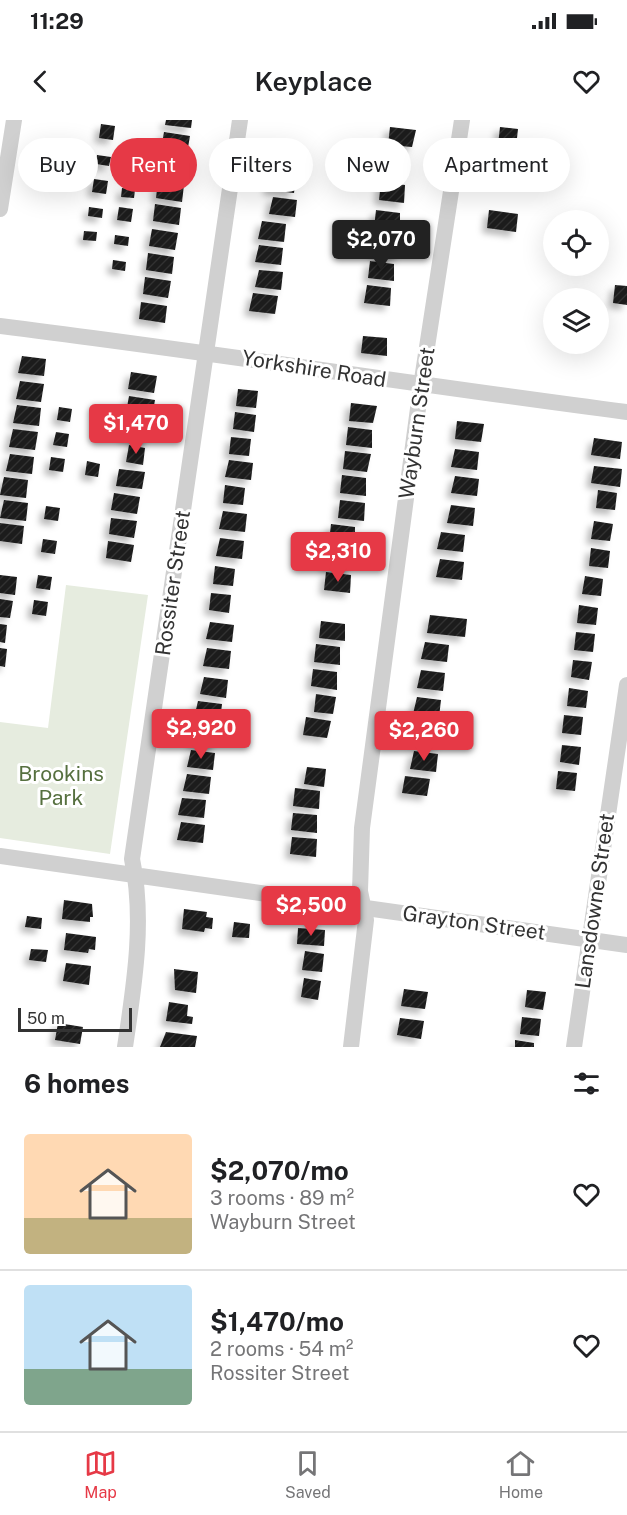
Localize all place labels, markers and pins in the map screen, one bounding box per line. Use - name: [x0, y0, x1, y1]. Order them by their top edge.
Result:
- pin: $2,070: [332, 220, 430, 271]
- pin: $1,470: [87, 404, 185, 455]
- pin: $2,310: [289, 532, 387, 583]
- pin: $2,920: [152, 709, 250, 760]
- pin: $2,260: [375, 711, 473, 762]
- pin: $2,500: [262, 886, 360, 937]

